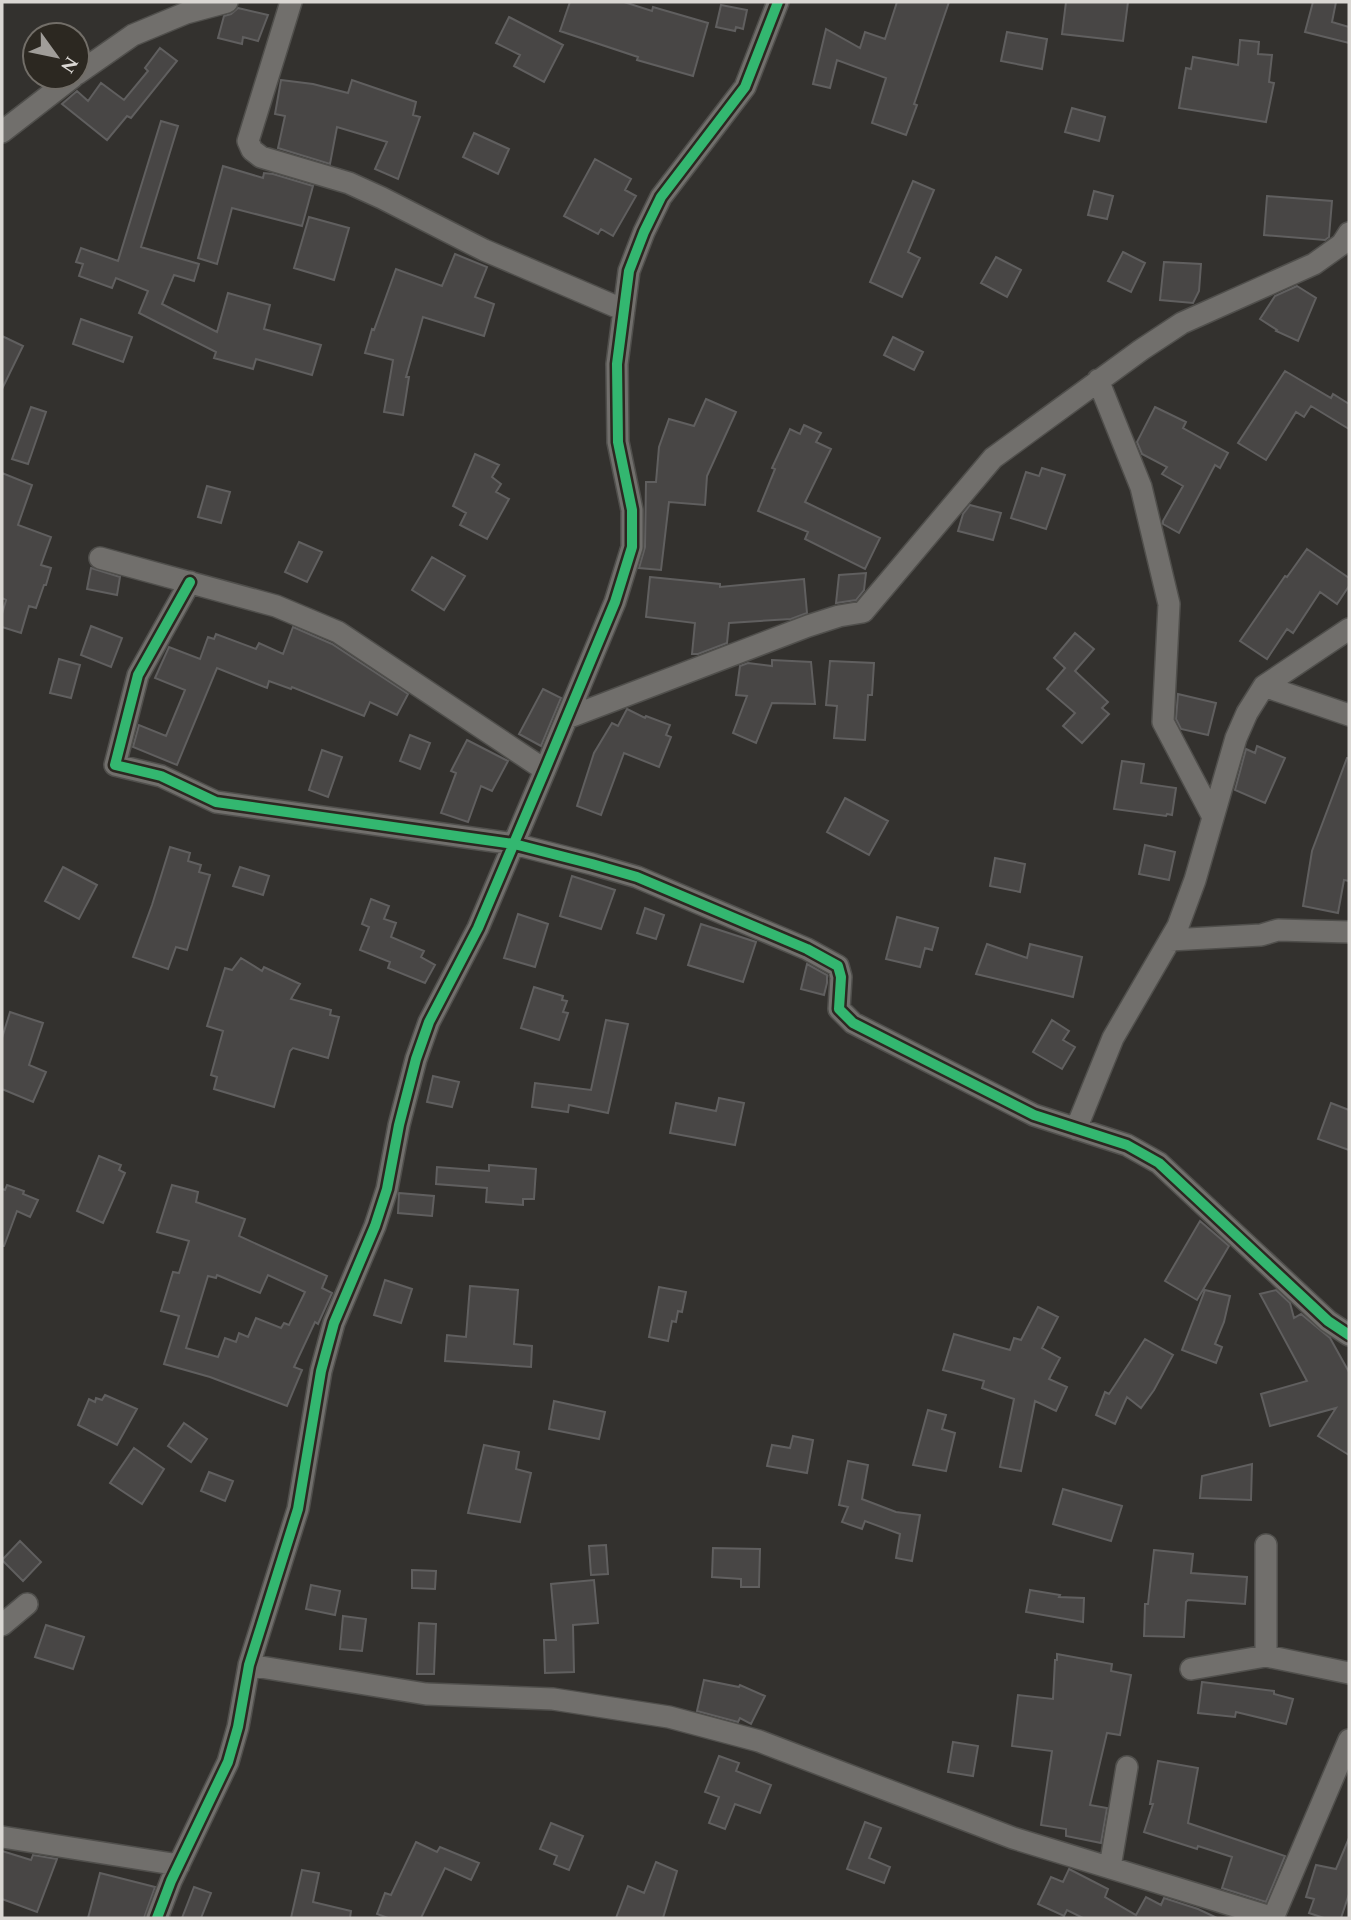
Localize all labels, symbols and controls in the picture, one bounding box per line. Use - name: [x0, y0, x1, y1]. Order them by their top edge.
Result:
- north arrow: [21, 21, 91, 91]
- text: N: [53, 50, 85, 79]

